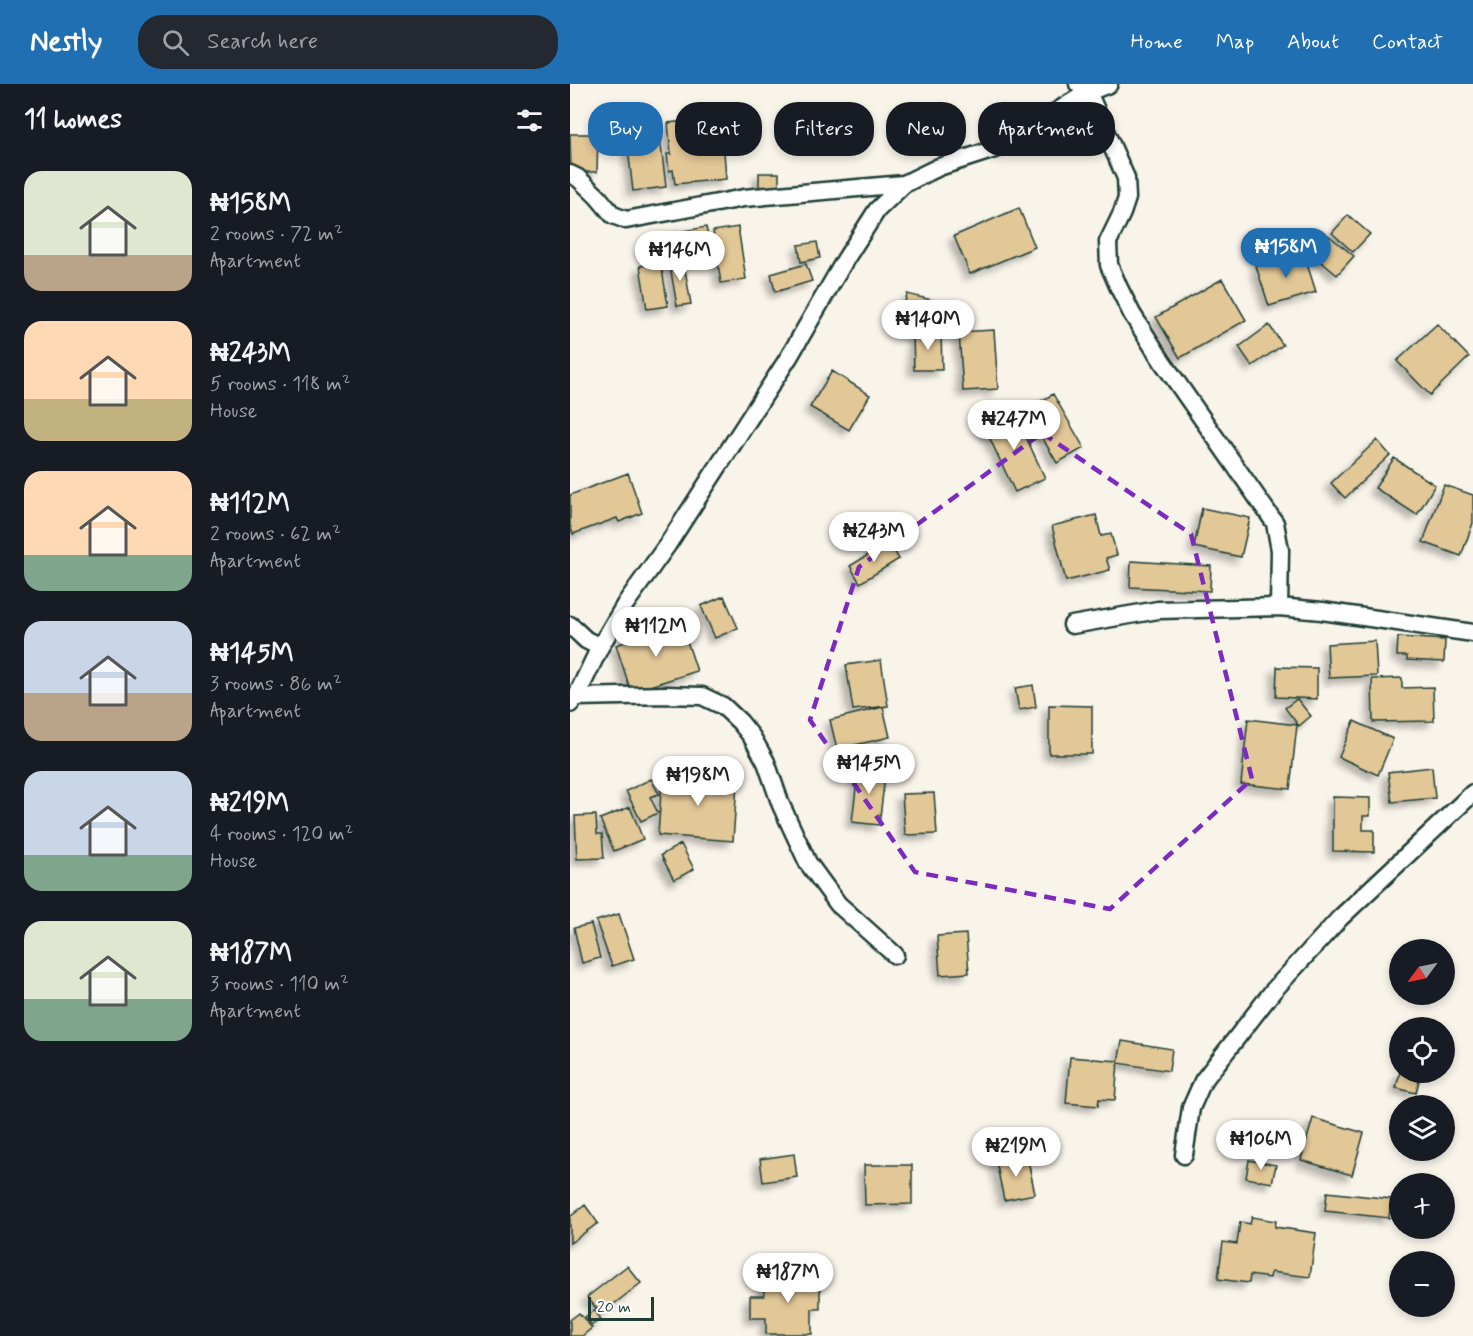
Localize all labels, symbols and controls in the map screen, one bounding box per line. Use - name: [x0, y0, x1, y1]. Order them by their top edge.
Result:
- search box: [138, 15, 558, 69]
- text: Nestly: [30, 24, 102, 61]
- icon: search: [159, 26, 192, 59]
- text: Search here: [207, 28, 318, 56]
- text: Home: [1131, 28, 1183, 56]
- text: Map: [1216, 28, 1254, 56]
- text: About: [1287, 28, 1339, 56]
- text: Contact: [1372, 28, 1443, 56]
- chip: Buy: [588, 102, 663, 156]
- chip: Rent: [675, 102, 762, 156]
- chip: Filters: [774, 102, 874, 156]
- chip: New: [886, 102, 966, 156]
- chip: Apartment: [978, 102, 1115, 156]
- text: 11 homes: [24, 103, 122, 137]
- icon: filters: [513, 104, 546, 137]
- text: ₦158M: [210, 187, 291, 221]
- icon: home: [72, 195, 144, 267]
- text: 2 rooms · 72 m²: [210, 221, 343, 248]
- pin: ₦158M: [1244, 228, 1328, 279]
- pin: ₦146M: [638, 231, 722, 282]
- text: ₦158M: [1255, 234, 1317, 261]
- text: ₦146M: [649, 237, 711, 264]
- text: Apartment: [210, 248, 301, 275]
- pin: ₦140M: [886, 300, 970, 351]
- text: ₦140M: [895, 306, 961, 333]
- text: ₦243M: [210, 337, 291, 371]
- icon: home: [72, 345, 144, 417]
- text: 5 rooms · 118 m²: [210, 371, 351, 398]
- text: House: [210, 398, 257, 425]
- pin: ₦247M: [972, 400, 1056, 451]
- text: ₦247M: [981, 406, 1047, 433]
- text: ₦112M: [210, 487, 290, 521]
- icon: home: [72, 495, 144, 567]
- pin: ₦243M: [832, 512, 916, 563]
- text: ₦243M: [843, 518, 905, 545]
- text: 2 rooms · 62 m²: [210, 521, 341, 548]
- text: Apartment: [210, 548, 301, 575]
- pin: ₦112M: [614, 607, 698, 658]
- text: ₦112M: [625, 613, 687, 640]
- text: ₦145M: [210, 637, 293, 671]
- icon: home: [72, 645, 144, 717]
- text: 3 rooms · 86 m²: [210, 671, 342, 698]
- text: Apartment: [210, 698, 301, 725]
- pin: ₦145M: [827, 744, 911, 795]
- text: ₦145M: [837, 750, 901, 777]
- pin: ₦198M: [656, 756, 740, 807]
- text: ₦198M: [666, 762, 730, 789]
- text: ₦219M: [210, 787, 289, 821]
- icon: home: [72, 795, 144, 867]
- text: 4 rooms · 120 m²: [210, 821, 353, 848]
- text: House: [210, 848, 257, 875]
- text: ₦187M: [210, 937, 292, 971]
- north arrow: [1389, 939, 1455, 1005]
- map controls: [1389, 939, 1455, 1317]
- icon: home: [72, 945, 144, 1017]
- text: 3 rooms · 110 m²: [210, 971, 349, 998]
- text: Apartment: [210, 998, 301, 1025]
- button: locate: [1389, 1017, 1455, 1083]
- button: layers: [1389, 1095, 1455, 1161]
- pin: ₦106M: [1219, 1120, 1303, 1171]
- text: ₦106M: [1230, 1126, 1292, 1153]
- pin: ₦219M: [974, 1127, 1058, 1178]
- text: ₦219M: [986, 1133, 1046, 1160]
- button: +: [1389, 1173, 1455, 1239]
- button: −: [1389, 1251, 1455, 1317]
- pin: ₦187M: [746, 1253, 830, 1304]
- text: ₦187M: [756, 1259, 820, 1286]
- scale bar: [588, 1294, 654, 1322]
- text: 20 m: [597, 1297, 631, 1318]

